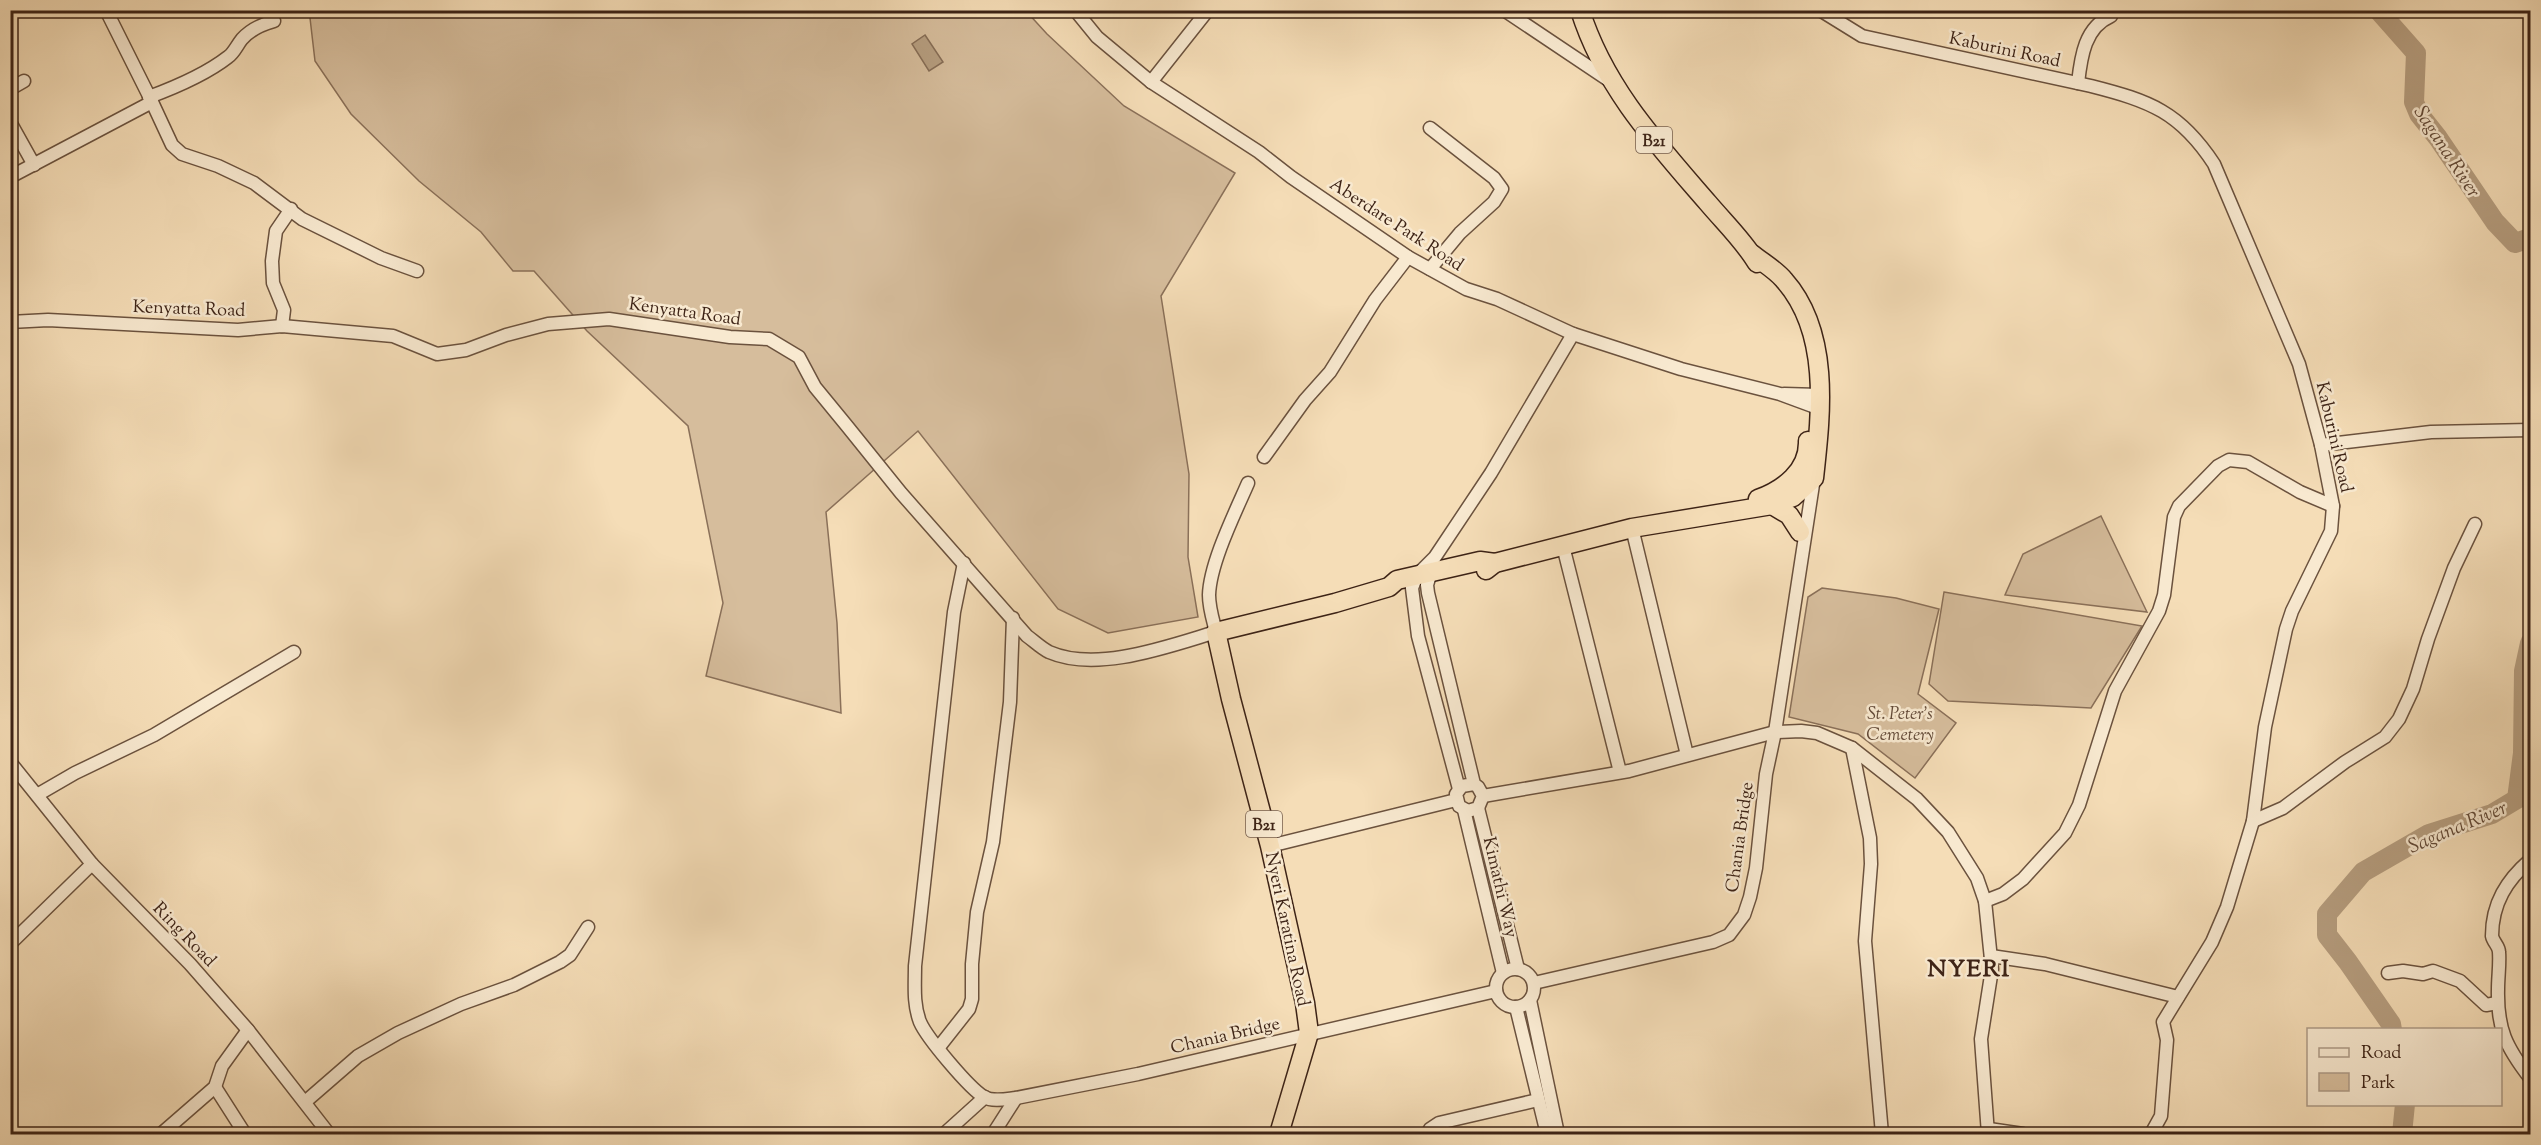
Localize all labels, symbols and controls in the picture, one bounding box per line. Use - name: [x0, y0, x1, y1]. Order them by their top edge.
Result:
- street label: Kaburini Road: [1946, 26, 2063, 75]
- water label: Sagana River: [2405, 101, 2487, 204]
- road number: B21: [1636, 127, 1672, 153]
- street label: Aberdare Park Road: [1324, 172, 1468, 279]
- street label: Kenyatta Road: [627, 292, 742, 334]
- street label: Kenyatta Road: [132, 295, 246, 325]
- street label: Kaburini Road: [2308, 379, 2358, 496]
- park label: St. Peter's Cemetery: [1866, 702, 1934, 749]
- street label: Chania Bridge: [1720, 780, 1762, 894]
- water label: Sagana River: [2404, 795, 2512, 862]
- road number: B21: [1246, 811, 1282, 837]
- street label: Kimathi Way: [1475, 834, 1523, 940]
- street label: Nyeri Karatina Road: [1257, 850, 1315, 1009]
- street label: Ring Road: [146, 897, 221, 974]
- district label: NYERI: [1927, 953, 2011, 987]
- street label: Chania Bridge: [1168, 1012, 1283, 1062]
- legend: [2307, 1028, 2502, 1106]
- text: Road: [2361, 1041, 2401, 1067]
- text: Park: [2361, 1071, 2396, 1097]

